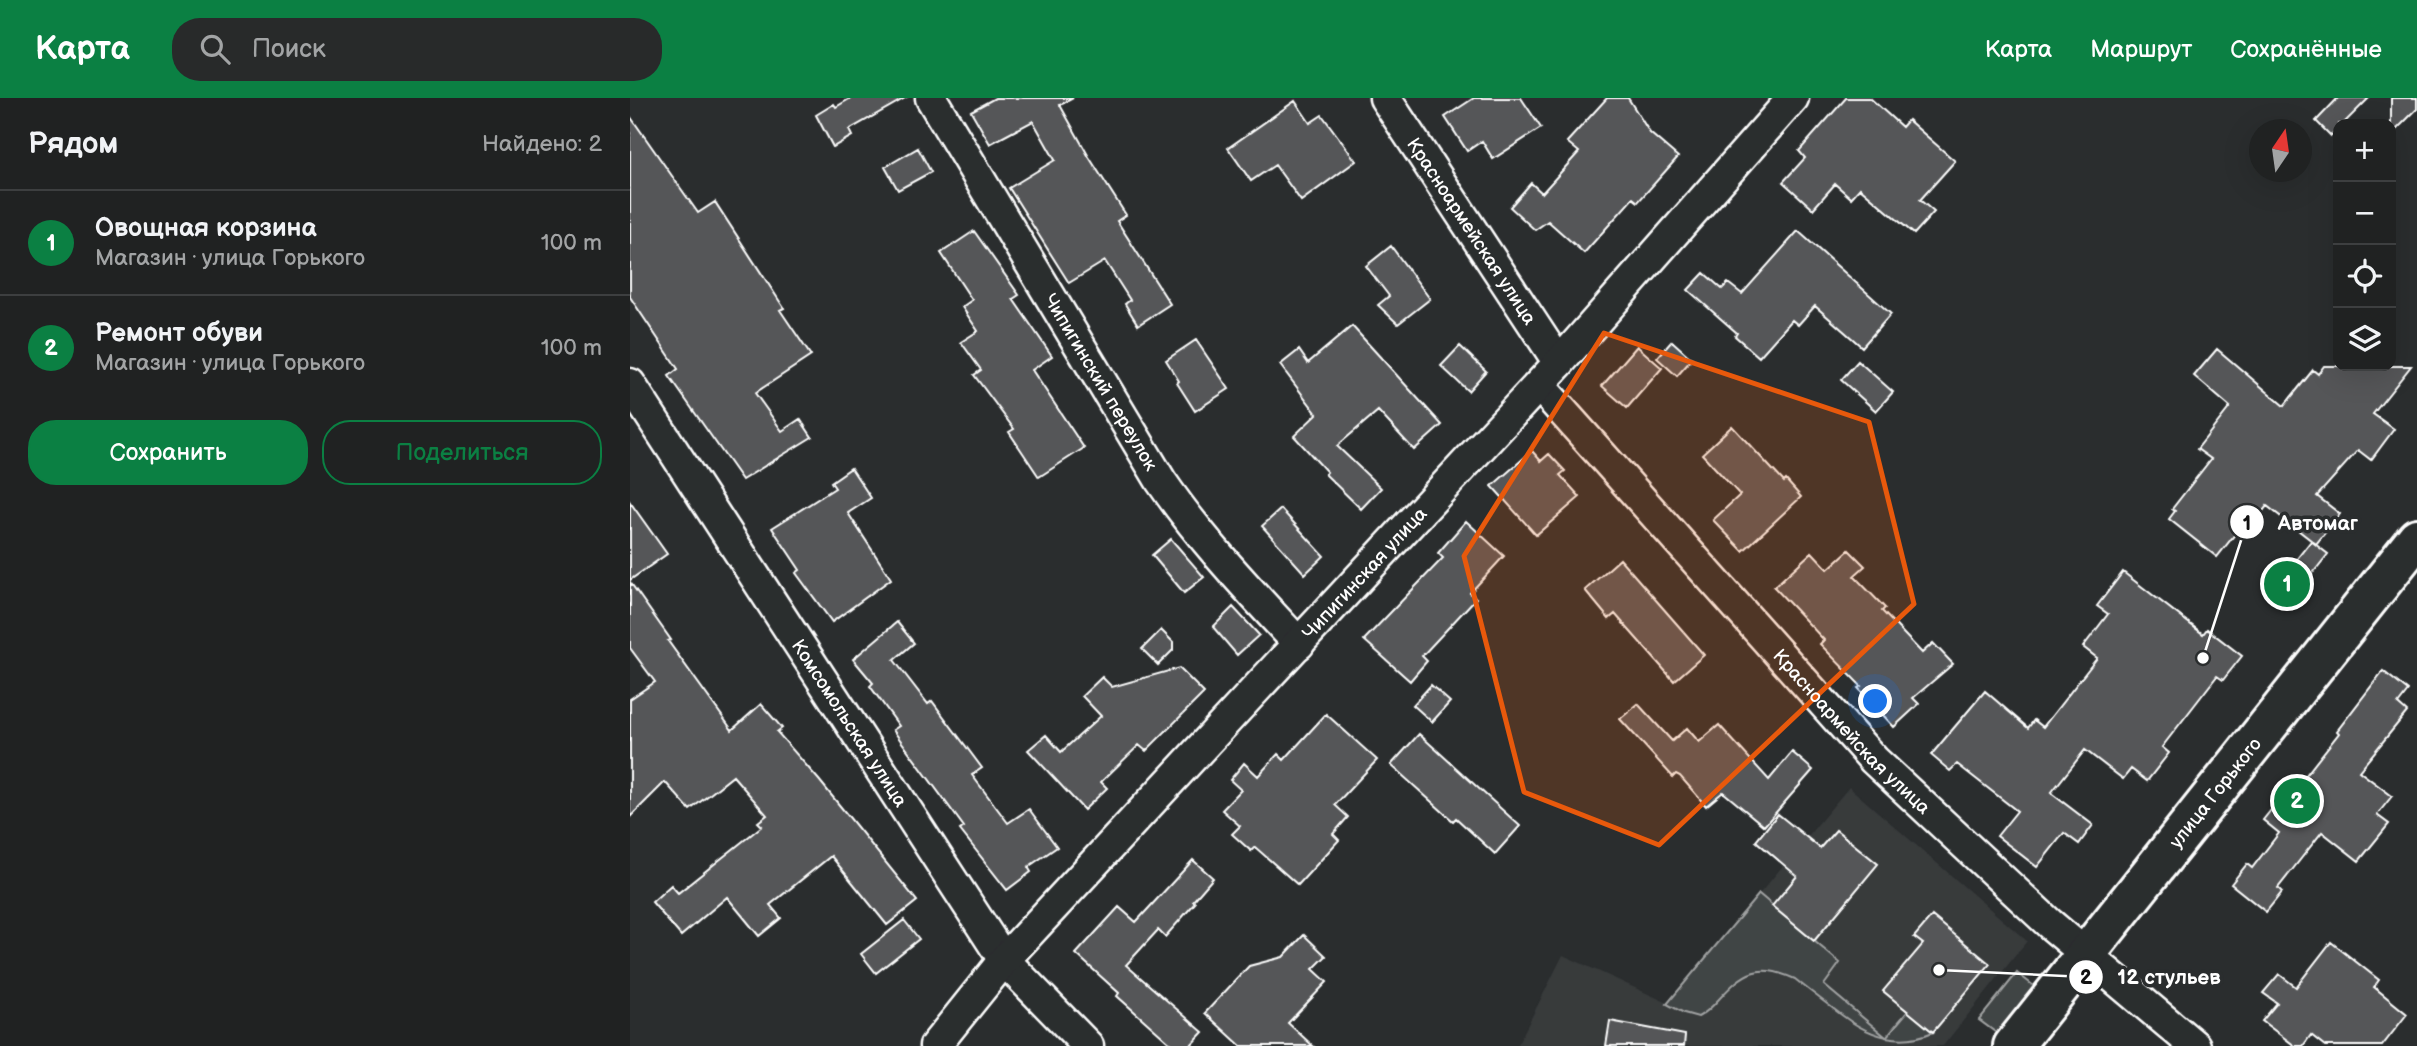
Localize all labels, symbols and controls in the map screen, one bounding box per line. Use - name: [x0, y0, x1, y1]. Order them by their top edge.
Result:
- search box: [172, 18, 662, 81]
- text: Карта: [35, 29, 130, 69]
- icon: search: [196, 30, 234, 68]
- text: Поиск: [252, 34, 326, 65]
- text: Карта: [1985, 35, 2052, 64]
- text: Маршрут: [2090, 35, 2192, 64]
- text: Сохранённые: [2230, 35, 2382, 64]
- north arrow: [2249, 119, 2312, 182]
- map controls: [2333, 119, 2396, 371]
- button: +: [2333, 119, 2396, 182]
- text: Рядом: [28, 126, 118, 162]
- text: Найдено: 2: [482, 130, 602, 158]
- street label: Красноармейская улица: [1401, 134, 1541, 330]
- button: −: [2333, 182, 2396, 245]
- text: Овощная корзина: [95, 213, 317, 244]
- text: 1: [46, 229, 56, 257]
- text: 100 m: [541, 229, 602, 257]
- text: Магазин · улица Горького: [95, 244, 365, 272]
- button: locate: [2333, 245, 2396, 308]
- street label: Чипигинский переулок: [1038, 290, 1162, 475]
- button: layers: [2333, 308, 2396, 371]
- text: Ремонт обуви: [95, 318, 263, 349]
- text: 2: [44, 334, 58, 362]
- text: 100 m: [541, 334, 602, 362]
- text: Магазин · улица Горького: [95, 349, 365, 377]
- button: Сохранить: [28, 420, 308, 485]
- button: Поделиться: [322, 420, 602, 485]
- callout: Автомаг: [2229, 501, 2373, 543]
- street label: Чипигинская улица: [1298, 503, 1432, 645]
- text: 1: [2243, 511, 2251, 536]
- text: Автомаг: [2277, 511, 2359, 536]
- pin: 1: [2264, 558, 2310, 610]
- street label: Комсомольская улица: [786, 636, 912, 812]
- street label: Красноармейская улица: [1768, 645, 1935, 820]
- your location: [1858, 684, 1892, 718]
- street label: улица Горького: [2165, 733, 2267, 853]
- pin: 2: [2274, 775, 2320, 827]
- callout: 12 стульев: [2069, 956, 2235, 998]
- text: 2: [2080, 965, 2093, 990]
- text: 12 стульев: [2117, 965, 2221, 990]

